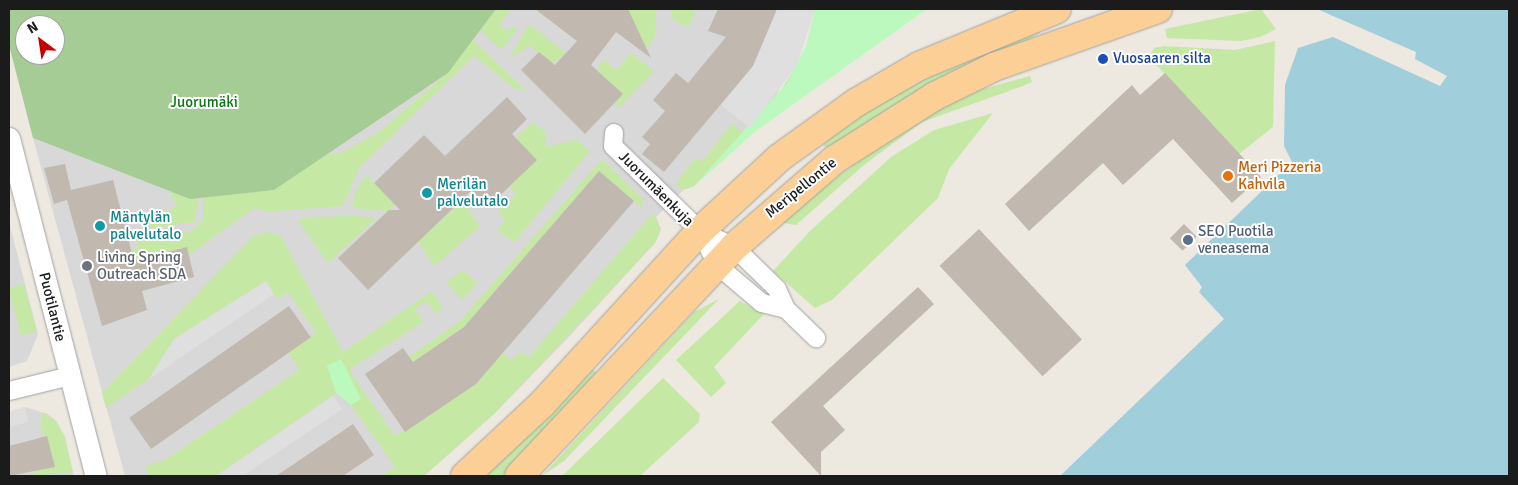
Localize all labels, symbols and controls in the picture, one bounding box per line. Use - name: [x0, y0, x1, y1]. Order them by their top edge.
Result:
- north arrow: [15, 15, 65, 65]
- text: N: [24, 18, 41, 37]
- place label: Vuosaaren silta: [1113, 50, 1211, 68]
- marker: Vuosaaren silta: [1097, 53, 1109, 65]
- park label: Juorumäki: [170, 94, 238, 112]
- street label: Juorumäenkuja: [615, 148, 697, 230]
- street label: Meripellontie: [762, 154, 840, 222]
- place label: Meri Pizzeria Kahvila: [1238, 158, 1321, 193]
- marker: Meri Pizzeria Kahvila: [1222, 170, 1234, 182]
- place label: Merilän palvelutalo: [437, 175, 508, 210]
- marker: Merilän palvelutalo: [421, 187, 433, 199]
- place label: Mäntylän palvelutalo: [110, 208, 181, 243]
- marker: Mäntylän palvelutalo: [94, 220, 106, 232]
- place label: SEO Puotila veneasema: [1198, 222, 1273, 257]
- marker: SEO Puotila veneasema: [1182, 234, 1194, 246]
- place label: Living Spring Outreach SDA: [97, 248, 186, 283]
- marker: Living Spring Outreach SDA: [81, 260, 93, 272]
- street label: Puotilantie: [35, 271, 69, 343]

